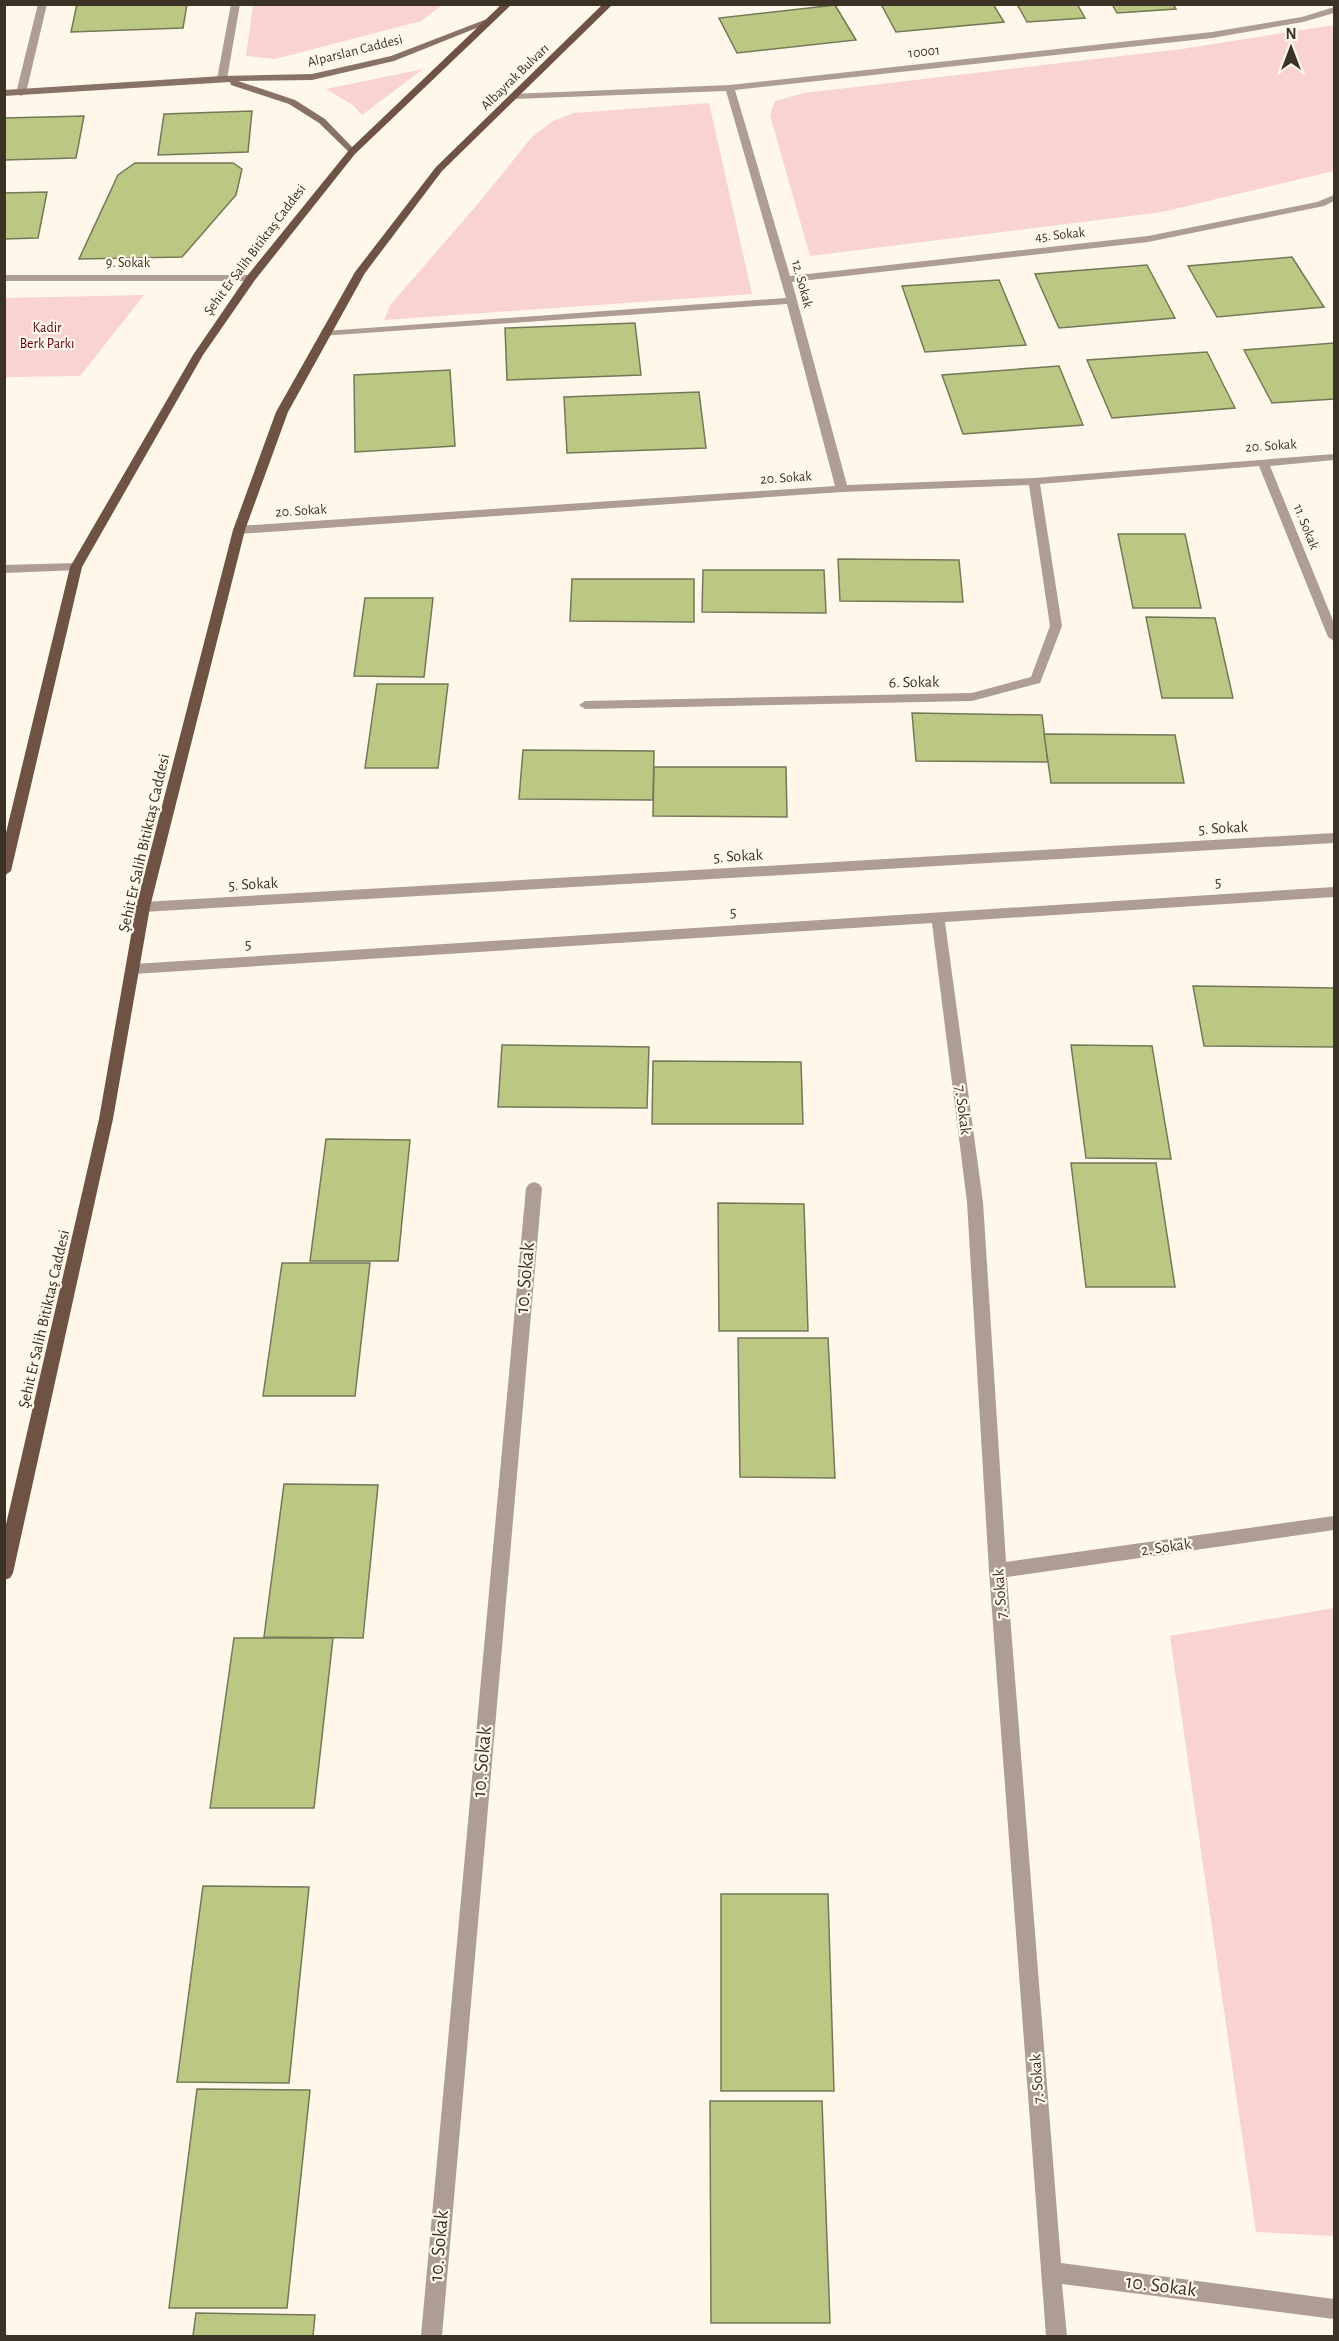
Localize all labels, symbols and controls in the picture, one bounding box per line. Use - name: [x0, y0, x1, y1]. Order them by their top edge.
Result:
- north arrow: [1261, 18, 1321, 78]
- text: N: [1285, 26, 1297, 42]
- street label: Alparslan Caddesi: [306, 32, 404, 70]
- street label: Albayrak Bulvarı: [478, 41, 552, 113]
- street label: 10001: [907, 43, 941, 61]
- street label: Şehit Er Salih Bitiktaş Caddesi: [201, 182, 309, 318]
- street label: 45. Sokak: [1034, 225, 1086, 245]
- street label: 9. Sokak: [106, 256, 151, 270]
- street label: 12. Sokak: [789, 259, 815, 310]
- park label: Kadir Berk Parkı: [20, 321, 74, 351]
- street label: 20. Sokak: [1245, 437, 1298, 455]
- street label: 20. Sokak: [760, 469, 813, 487]
- street label: 20. Sokak: [275, 502, 328, 520]
- street label: 11. Sokak: [1291, 502, 1322, 552]
- street label: 6. Sokak: [889, 674, 940, 690]
- street label: Şehit Er Salih Bitiktaş Caddesi: [116, 752, 172, 934]
- street label: 5. Sokak: [1198, 819, 1249, 837]
- street label: 5. Sokak: [713, 847, 764, 865]
- street label: 5: [1214, 874, 1222, 890]
- street label: 5. Sokak: [228, 875, 279, 893]
- street label: 5: [729, 904, 737, 920]
- street label: 5: [244, 936, 252, 952]
- street label: 7. Sokak: [952, 1084, 974, 1136]
- street label: Şehit Er Salih Bitiktaş Caddesi: [16, 1228, 72, 1410]
- street label: 10. Sokak: [512, 1242, 538, 1314]
- street label: 2. Sokak: [1140, 1535, 1193, 1558]
- street label: 7. Sokak: [990, 1568, 1010, 1619]
- street label: 10. Sokak: [469, 1726, 495, 1798]
- street label: 7. Sokak: [1027, 2053, 1047, 2104]
- street label: 10. Sokak: [426, 2210, 452, 2282]
- street label: 10. Sokak: [1124, 2272, 1198, 2300]

